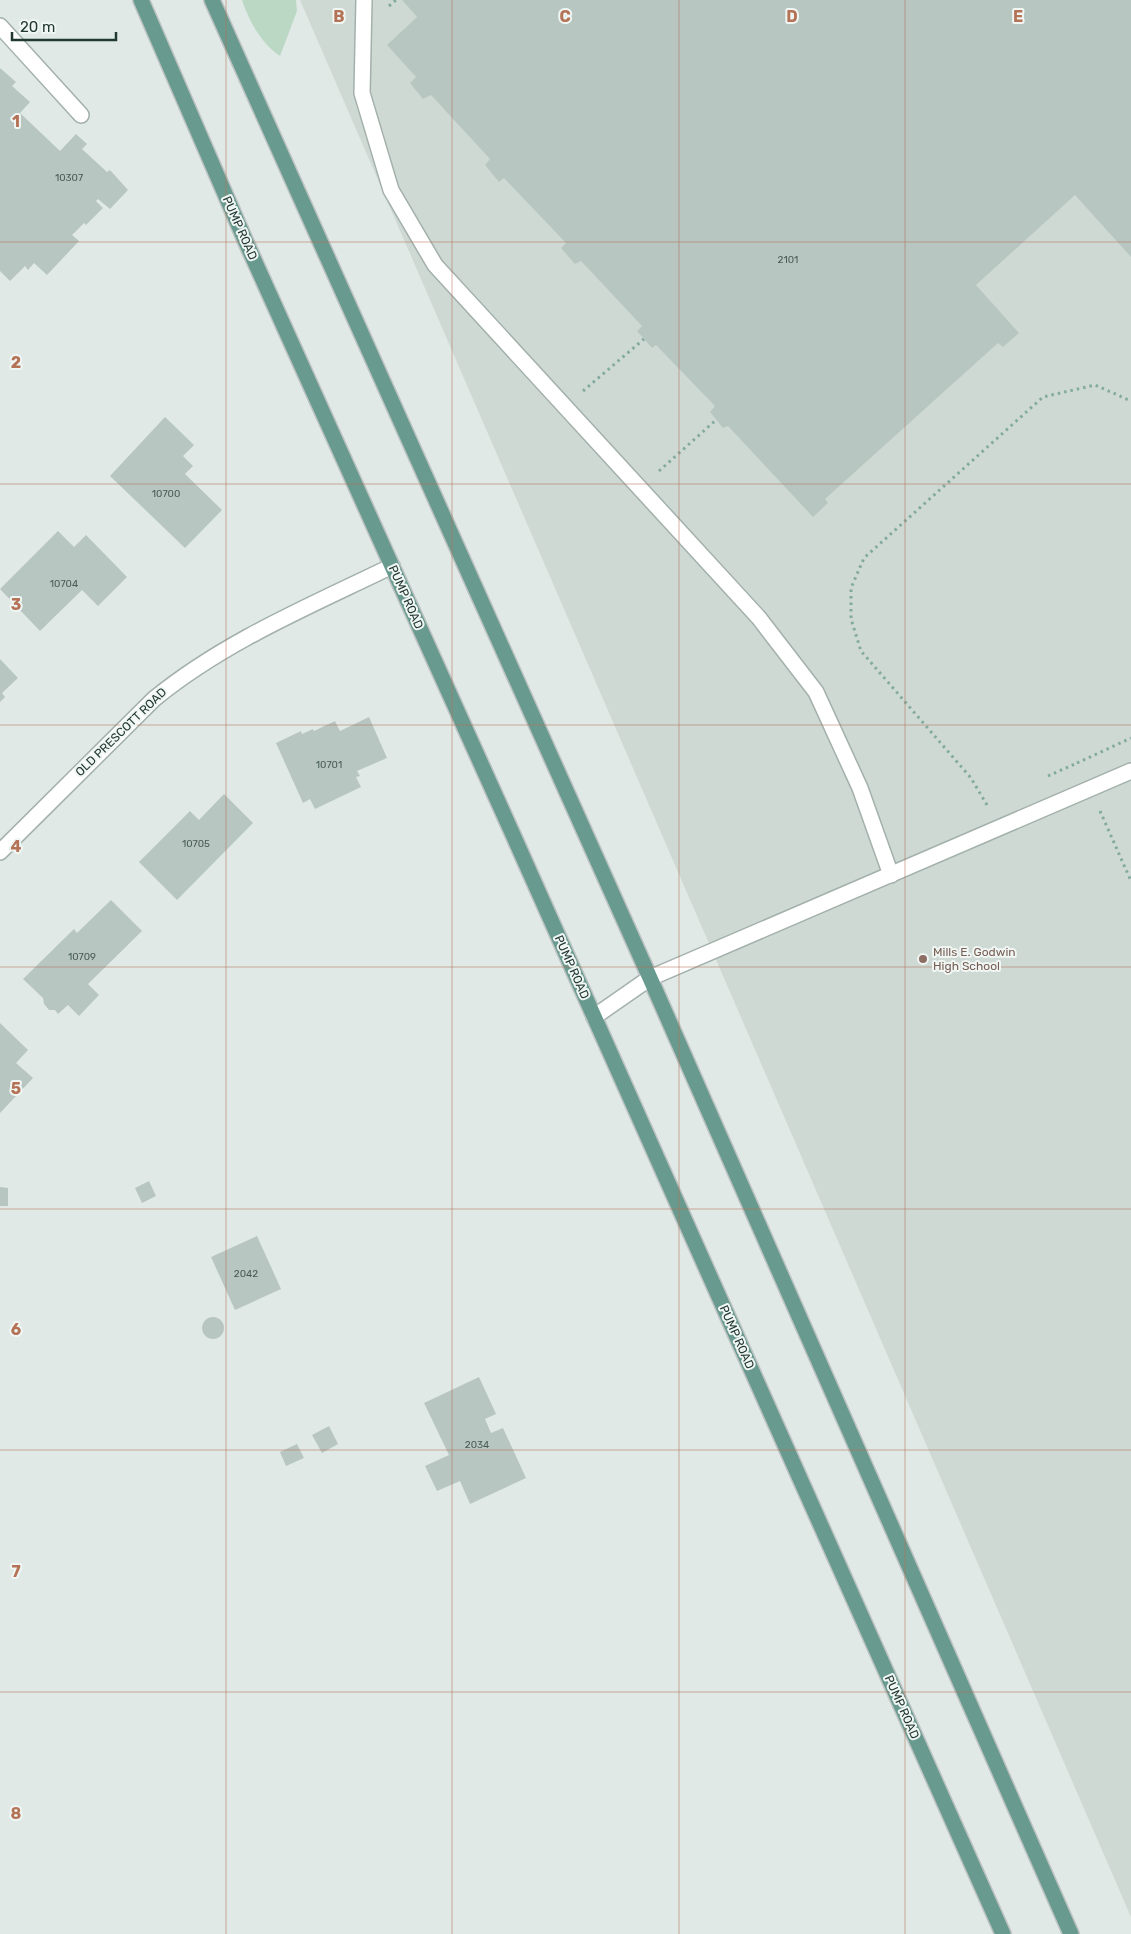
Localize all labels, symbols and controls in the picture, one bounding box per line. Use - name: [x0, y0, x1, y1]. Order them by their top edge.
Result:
- text: B: [333, 7, 345, 26]
- text: C: [559, 7, 571, 26]
- text: D: [786, 7, 798, 26]
- text: E: [1013, 7, 1023, 26]
- scale bar: [12, 10, 116, 42]
- text: 20 m: [20, 18, 55, 36]
- text: 1: [12, 112, 20, 131]
- house number: 10307: [55, 172, 83, 184]
- street label: PUMP ROAD: [220, 194, 260, 262]
- house number: 2101: [778, 254, 798, 266]
- text: 2: [11, 353, 21, 372]
- house number: 10700: [152, 488, 180, 500]
- street label: PUMP ROAD: [386, 563, 426, 631]
- house number: 10704: [50, 578, 78, 590]
- text: 3: [11, 595, 21, 614]
- street label: OLD PRESCOTT ROAD: [73, 685, 169, 779]
- house number: 10701: [316, 759, 342, 771]
- text: 4: [11, 837, 22, 856]
- house number: 10705: [182, 838, 210, 850]
- street label: PUMP ROAD: [552, 933, 592, 1001]
- place label: Mills E. Godwin High School: [933, 945, 1016, 973]
- house number: 10709: [68, 951, 96, 963]
- marker: Mills E. Godwin High School: [917, 953, 929, 965]
- text: 5: [11, 1079, 21, 1098]
- house number: 2042: [234, 1268, 258, 1280]
- street label: PUMP ROAD: [717, 1303, 757, 1371]
- text: 6: [11, 1320, 21, 1339]
- house number: 2034: [465, 1439, 489, 1451]
- text: 7: [11, 1562, 21, 1581]
- street label: PUMP ROAD: [882, 1673, 922, 1741]
- text: 8: [11, 1804, 22, 1823]

